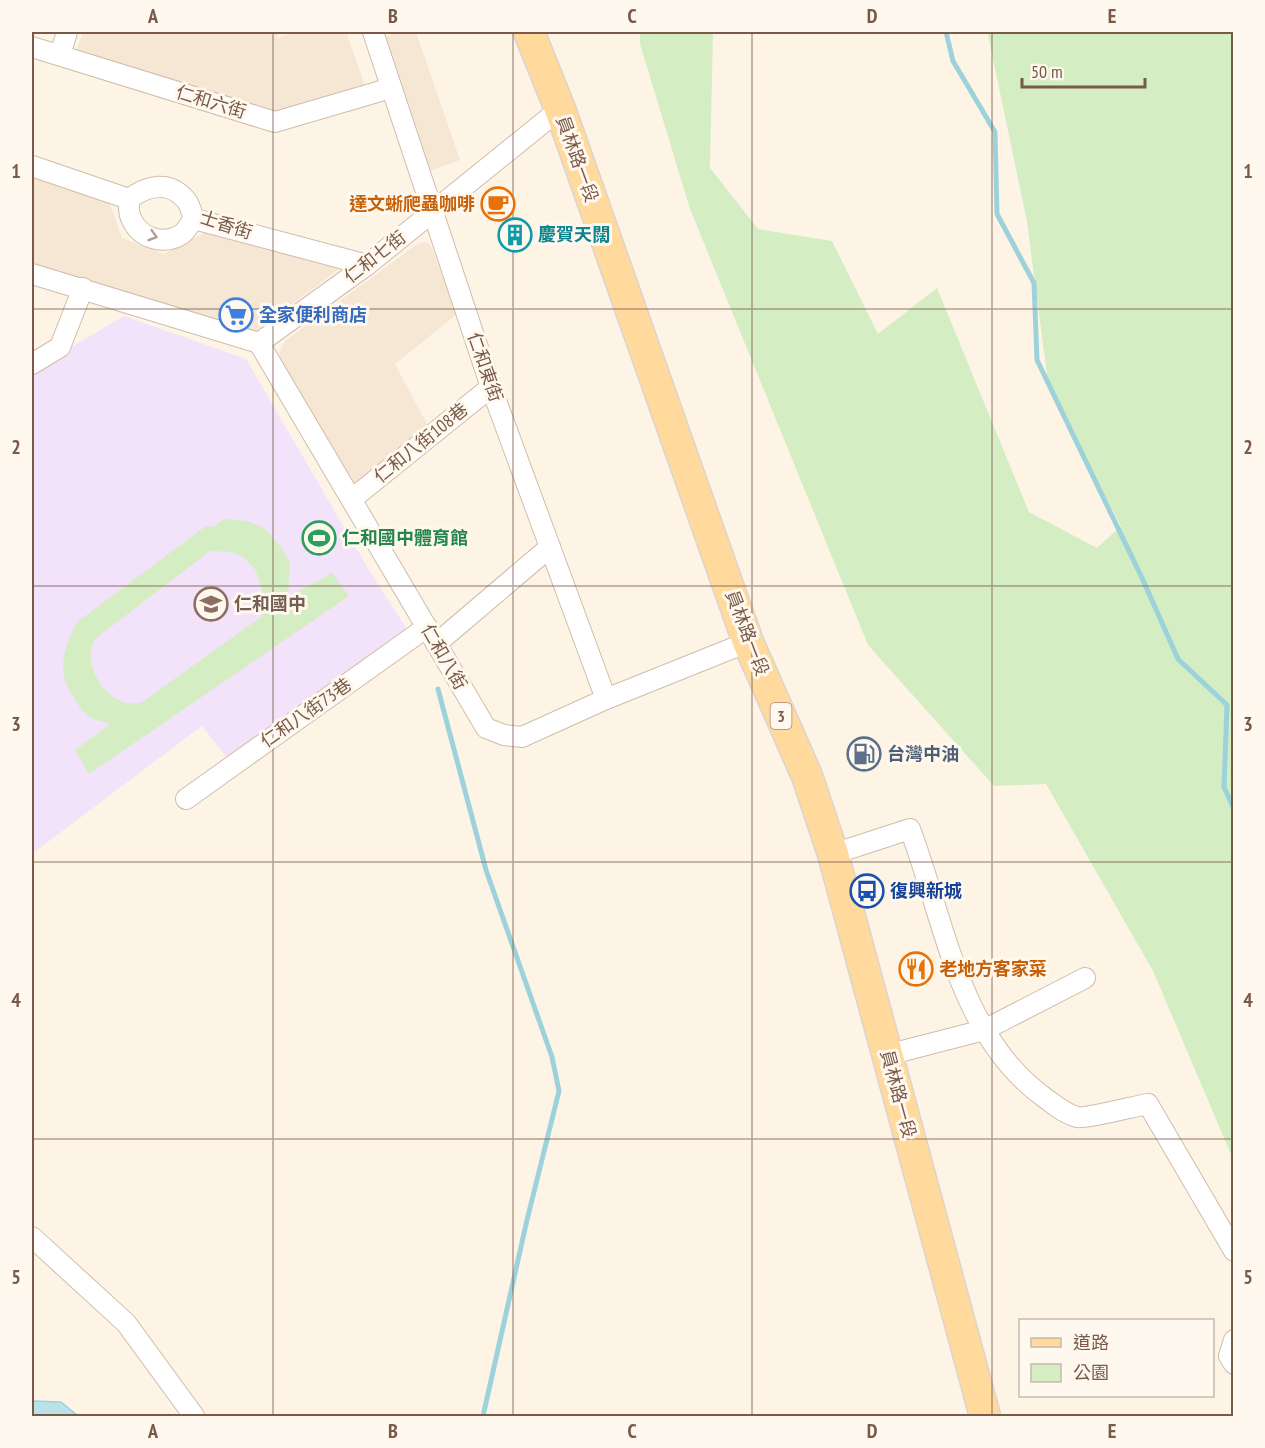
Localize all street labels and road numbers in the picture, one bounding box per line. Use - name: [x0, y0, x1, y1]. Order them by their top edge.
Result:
- street label: 仁和六街: [173, 80, 249, 123]
- street label: 員林路一段: [551, 113, 604, 205]
- street label: 士香街: [197, 205, 255, 244]
- street label: 仁和七街: [339, 225, 410, 288]
- street label: 仁和東街: [463, 329, 508, 405]
- street label: 仁和八街108巷: [369, 398, 472, 488]
- street label: 員林路一段: [721, 587, 774, 679]
- street label: 仁和八街: [416, 620, 472, 694]
- street label: 仁和八街73巷: [256, 673, 356, 752]
- road number: 3: [770, 703, 792, 729]
- street label: 員林路一段: [876, 1047, 921, 1140]

